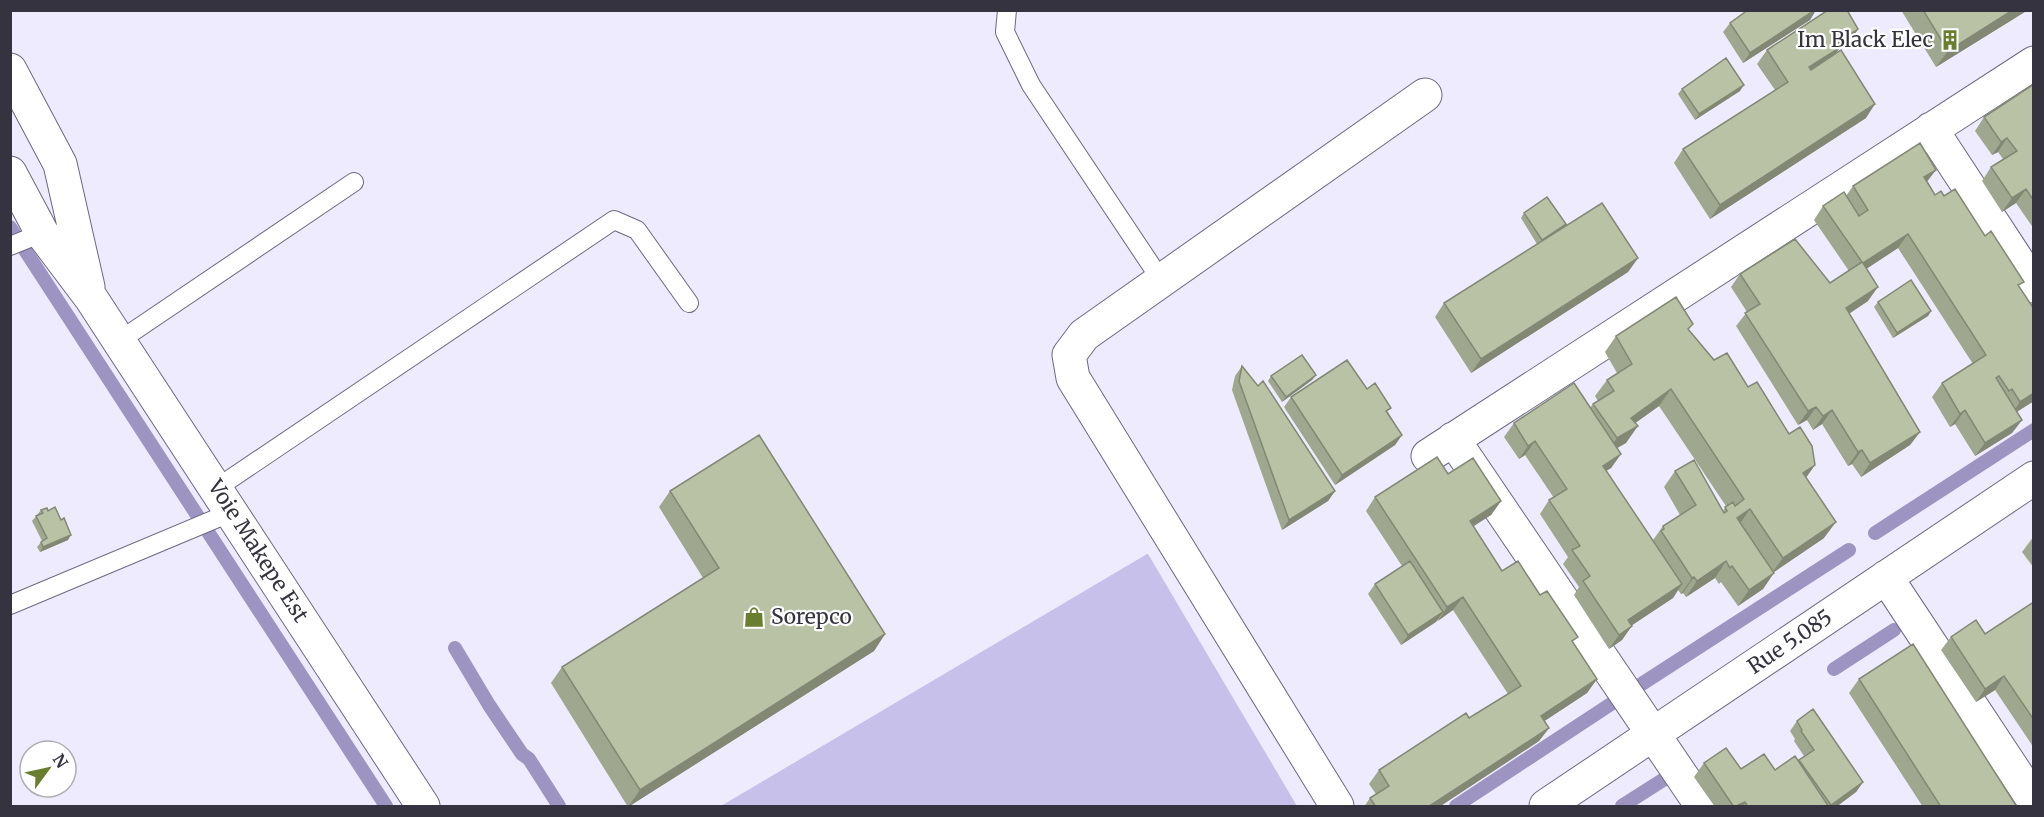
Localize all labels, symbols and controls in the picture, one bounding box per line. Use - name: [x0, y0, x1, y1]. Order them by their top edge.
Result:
- place label: Im Black Elec: [1797, 26, 1933, 53]
- building icon: Im Black Elec: [1938, 28, 1962, 52]
- street label: Voie Makepe Est: [202, 473, 315, 627]
- place label: Sorepco: [771, 603, 852, 630]
- street label: Rue 5.085: [1742, 603, 1837, 680]
- shop icon: Sorepco: [742, 605, 766, 629]
- north arrow: [18, 739, 78, 799]
- text: N: [49, 750, 73, 772]

